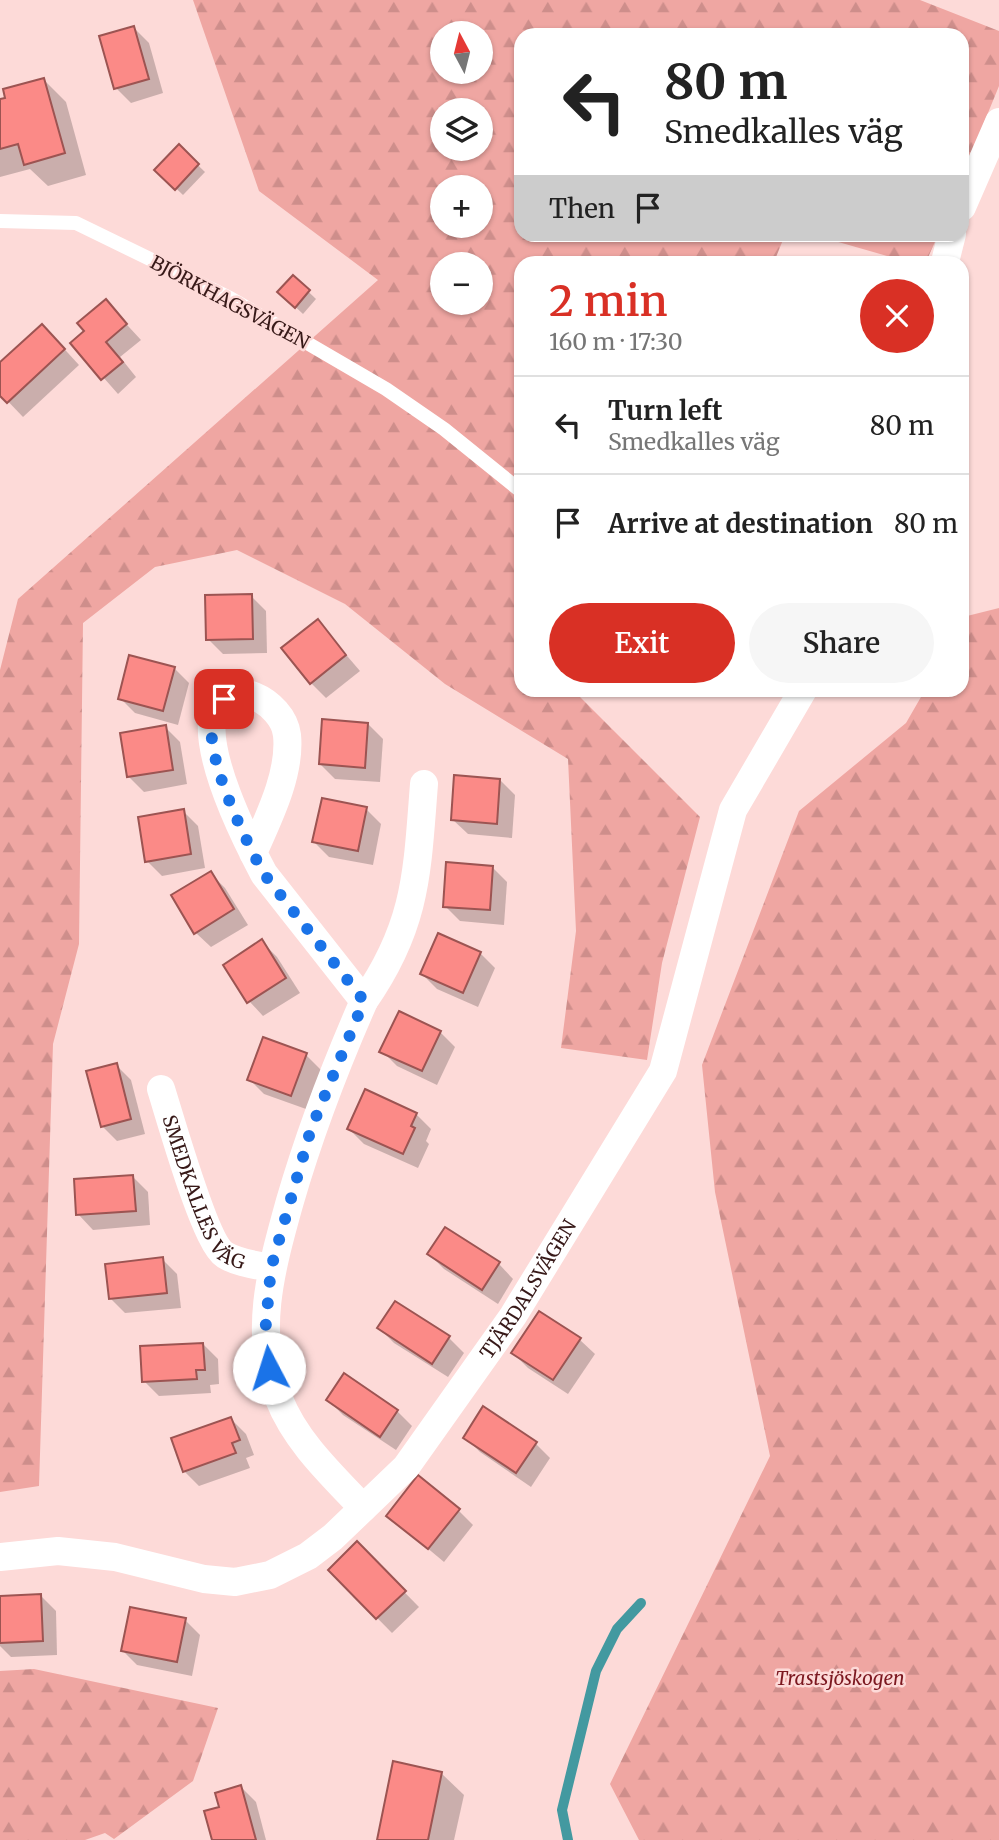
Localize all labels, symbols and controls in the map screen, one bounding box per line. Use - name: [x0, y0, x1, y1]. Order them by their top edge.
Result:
- north arrow: [430, 21, 494, 84]
- map controls: [430, 21, 493, 315]
- text: 80 m: [664, 51, 787, 112]
- icon: left: [549, 56, 640, 147]
- button: layers: [430, 98, 493, 161]
- text: Smedkalles väg: [664, 112, 903, 152]
- button: +: [430, 175, 493, 238]
- icon: arrive: [629, 189, 667, 227]
- text: Then: [549, 192, 615, 225]
- street label: BJÖRKHAGSVÄGEN: [146, 250, 314, 354]
- button: −: [430, 252, 493, 315]
- text: 2 min: [549, 275, 668, 327]
- button: close: [860, 279, 934, 353]
- text: 160 m · 17:30: [549, 327, 683, 356]
- text: Turn left: [608, 394, 722, 427]
- icon: left: [549, 406, 587, 444]
- text: 80 m: [870, 409, 934, 442]
- text: Smedkalles väg: [608, 427, 780, 456]
- icon: arrive: [549, 504, 587, 542]
- text: Arrive at destination: [608, 507, 873, 540]
- text: 80 m: [894, 507, 958, 540]
- button: Exit: [549, 603, 735, 683]
- button: Share: [749, 603, 934, 683]
- pin: [194, 669, 254, 729]
- icon: arrive: [205, 680, 243, 718]
- street label: SMEDKALLES VÄG: [158, 1112, 249, 1274]
- street label: TJÄRDALSVÄGEN: [475, 1215, 581, 1363]
- position arrow: [232, 1331, 306, 1405]
- park label: Trastsjöskogen: [776, 1666, 904, 1690]

